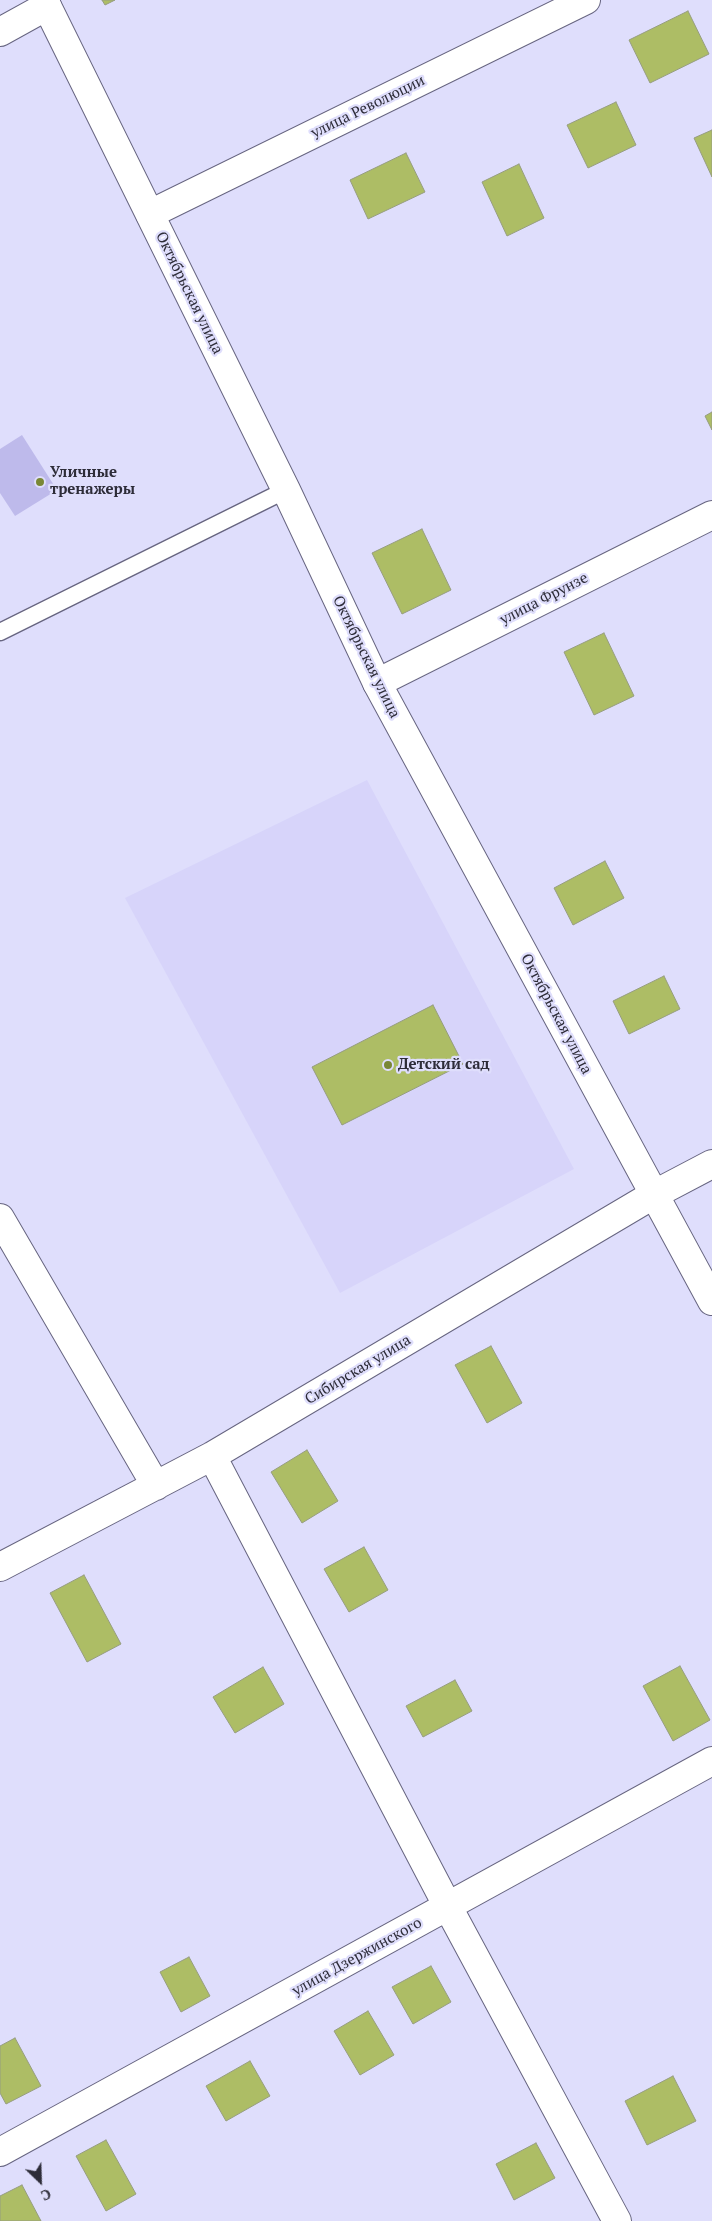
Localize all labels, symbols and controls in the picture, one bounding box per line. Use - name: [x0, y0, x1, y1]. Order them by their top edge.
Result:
- street label: улица Революции: [308, 72, 428, 142]
- street label: Октябрьская улица: [152, 229, 226, 357]
- place label: Уличные тренажеры: [50, 464, 135, 499]
- marker: Уличные тренажеры: [34, 476, 46, 488]
- street label: улица Фрунзе: [497, 569, 591, 629]
- street label: Октябрьская улица: [329, 593, 403, 721]
- street label: Октябрьская улица: [517, 951, 595, 1077]
- place label: Детский сад: [398, 1056, 490, 1074]
- marker: Детский сад: [382, 1059, 394, 1071]
- street label: Сибирская улица: [302, 1331, 414, 1409]
- street label: улица Дзержинского: [289, 1914, 425, 2000]
- north arrow: [15, 2156, 65, 2206]
- text: С: [38, 2185, 54, 2206]

